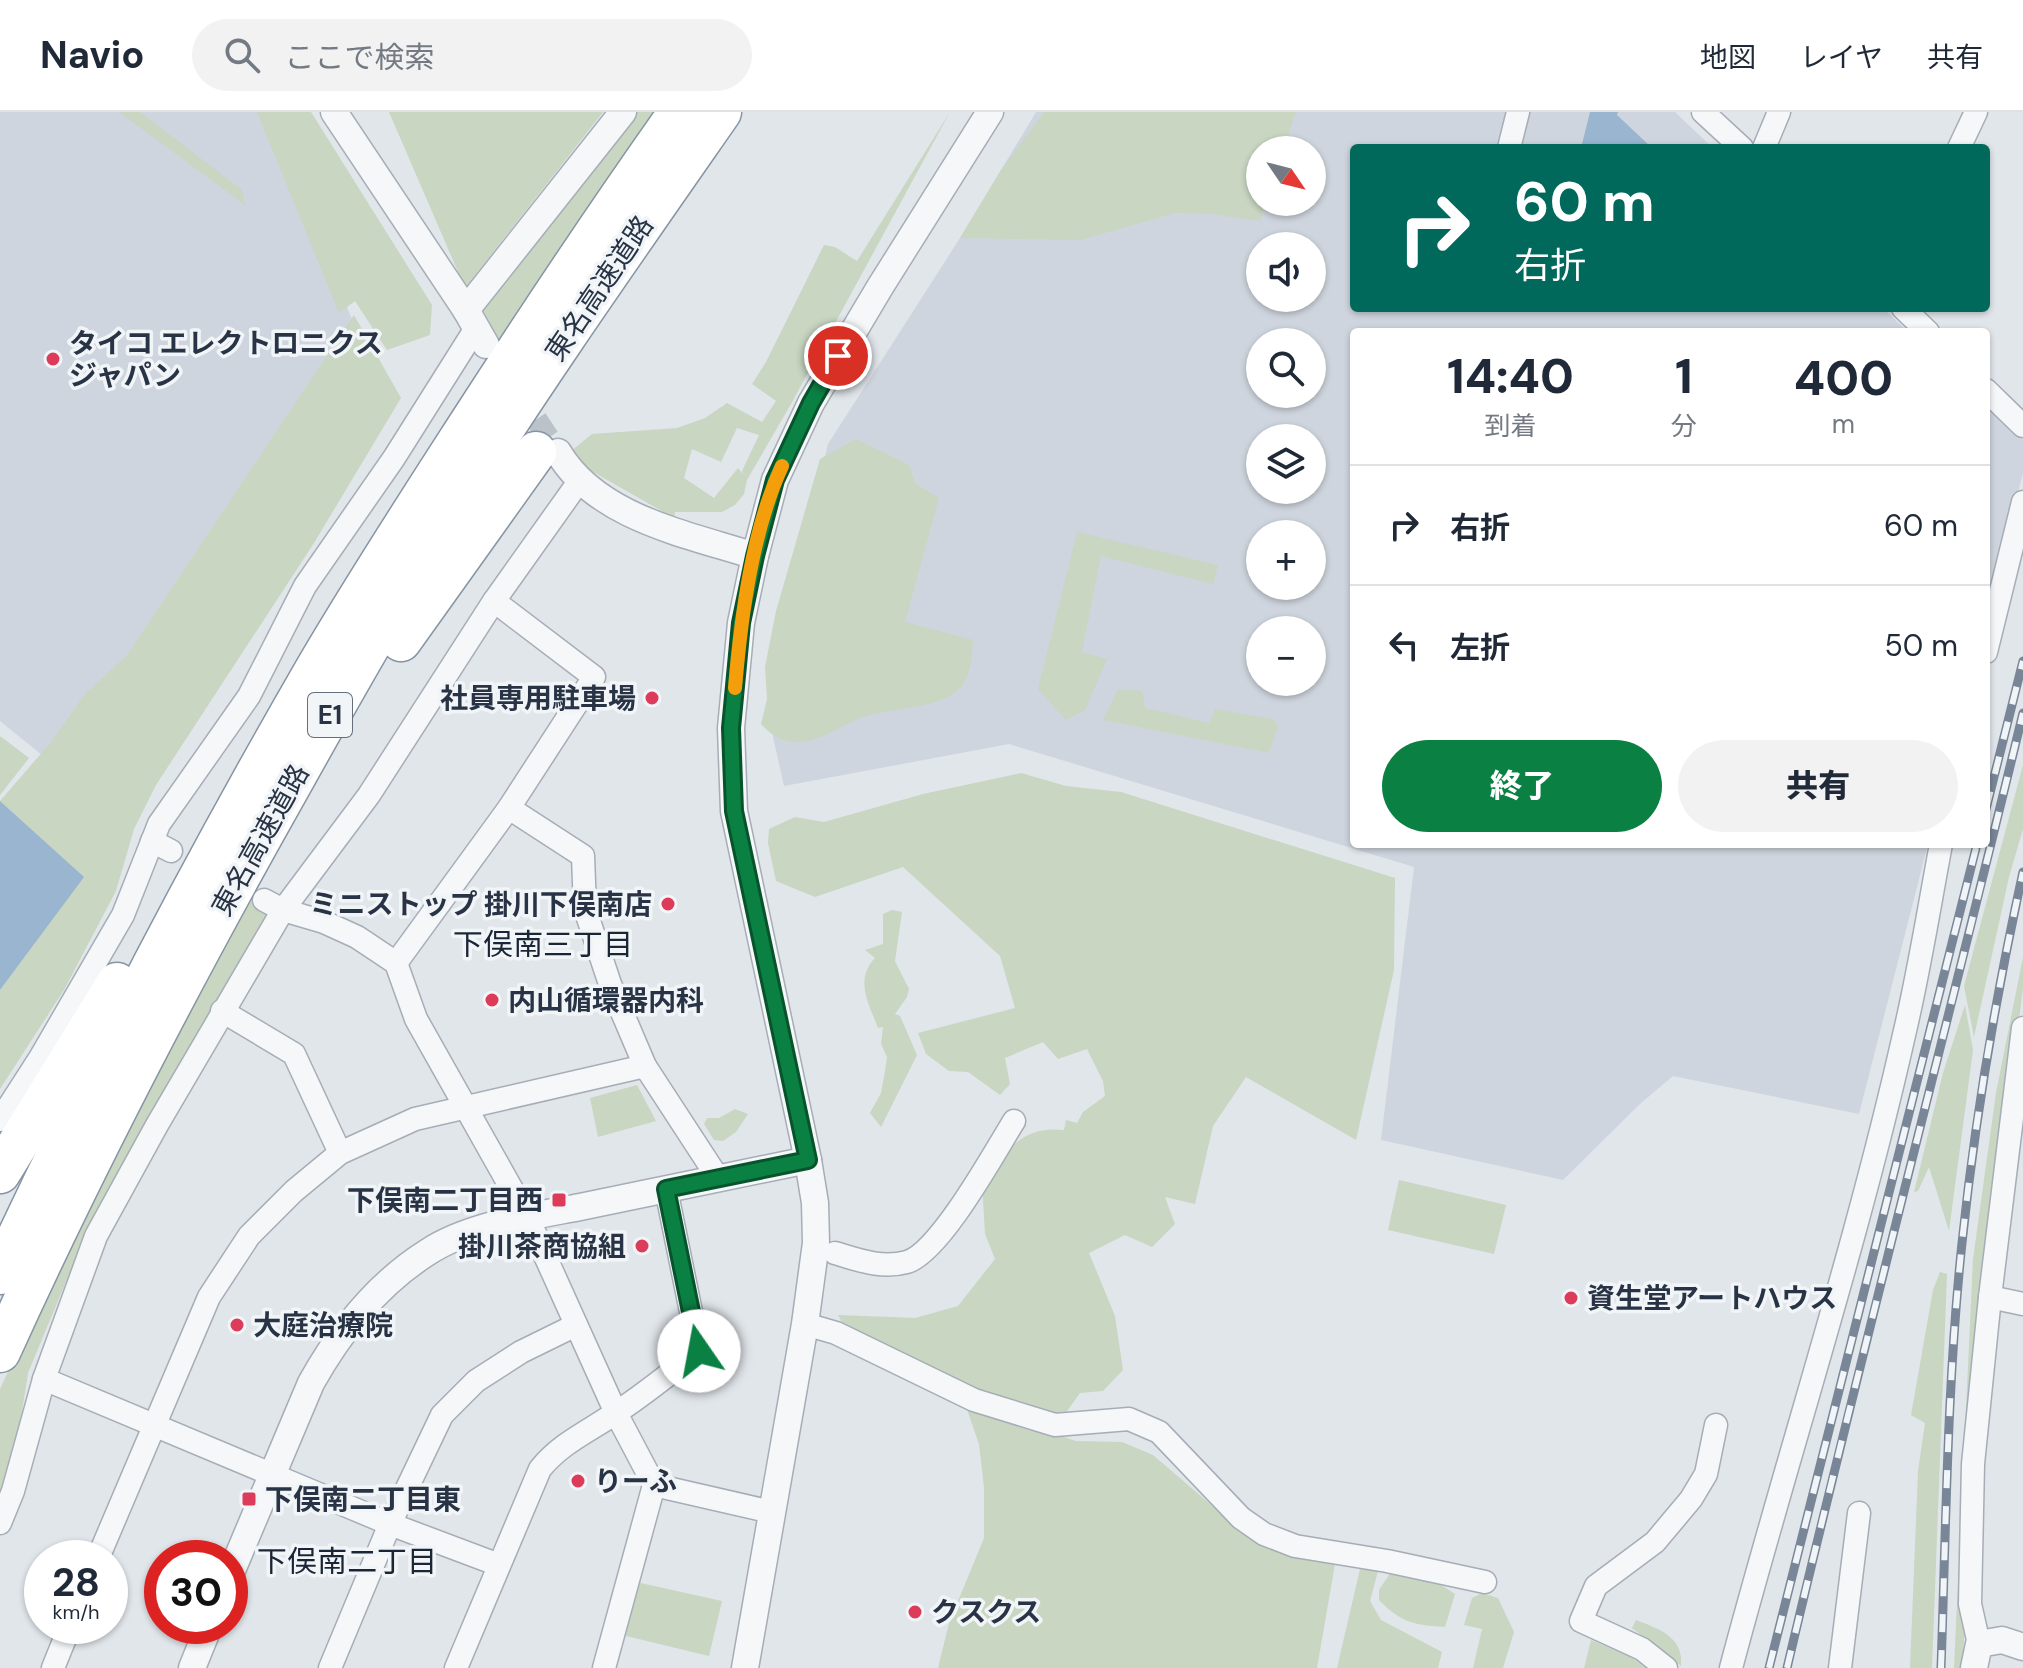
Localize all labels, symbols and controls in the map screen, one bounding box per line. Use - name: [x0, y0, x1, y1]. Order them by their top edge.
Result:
- search box: [192, 19, 752, 91]
- text: Navio: [40, 30, 144, 80]
- icon: search: [220, 33, 264, 77]
- text: ここで検索: [284, 38, 434, 77]
- text: 地図: [1700, 39, 1756, 76]
- text: レイヤ: [1800, 39, 1883, 76]
- text: 共有: [1927, 39, 1983, 76]
- north arrow: [1246, 136, 1326, 216]
- map controls: [1246, 136, 1326, 696]
- text: 60 m: [1514, 165, 1655, 238]
- icon: right: [1382, 176, 1486, 280]
- street label: 東名高速道路: [537, 208, 662, 368]
- button: sound: [1246, 232, 1326, 312]
- text: 右折: [1514, 242, 1586, 289]
- pin: [804, 322, 872, 390]
- place label: タイコ エレクトロニクス ジャパン: [69, 325, 383, 394]
- button: search: [1246, 328, 1326, 408]
- icon: arrive: [816, 334, 860, 378]
- text: 14:40: [1447, 345, 1574, 408]
- text: 1: [1675, 345, 1693, 408]
- text: 400: [1794, 347, 1893, 410]
- marker: タイコ エレクトロニクス ジャパン: [44, 350, 62, 368]
- text: m: [1832, 407, 1855, 441]
- text: 到着: [1484, 409, 1536, 443]
- text: 分: [1671, 409, 1697, 443]
- button: layers: [1246, 424, 1326, 504]
- icon: right: [1382, 503, 1426, 547]
- text: 60 m: [1884, 506, 1958, 545]
- text: 右折: [1450, 508, 1510, 547]
- button: +: [1246, 520, 1326, 600]
- button: −: [1246, 616, 1326, 696]
- icon: left: [1382, 623, 1426, 667]
- text: 50 m: [1884, 626, 1958, 665]
- text: 左折: [1450, 628, 1510, 667]
- place label: 社員専用駐車場: [440, 680, 636, 717]
- marker: 社員専用駐車場: [643, 689, 661, 707]
- road number: E1: [308, 693, 352, 737]
- button: 終了: [1382, 740, 1662, 832]
- button: 共有: [1678, 740, 1958, 832]
- street label: 東名高速道路: [204, 758, 317, 923]
- place label: ミニストップ 掛川下俣南店: [309, 886, 652, 923]
- marker: ミニストップ 掛川下俣南店: [659, 895, 677, 913]
- district label: 下俣南三丁目: [453, 925, 633, 964]
- place label: 内山循環器内科: [508, 982, 704, 1019]
- marker: 内山循環器内科: [483, 991, 501, 1009]
- place label: 下俣南二丁目西: [347, 1182, 543, 1219]
- marker: 下俣南二丁目西: [550, 1191, 568, 1209]
- place label: 掛川茶商協組: [458, 1228, 626, 1265]
- marker: 掛川茶商協組: [633, 1237, 651, 1255]
- place label: 資生堂アートハウス: [1587, 1280, 1837, 1317]
- marker: 資生堂アートハウス: [1562, 1289, 1580, 1307]
- place label: 大庭治療院: [253, 1307, 393, 1344]
- position arrow: [657, 1309, 741, 1393]
- marker: 大庭治療院: [228, 1316, 246, 1334]
- place label: りーふ: [594, 1463, 677, 1500]
- marker: りーふ: [569, 1472, 587, 1490]
- place label: 下俣南二丁目東: [265, 1481, 461, 1518]
- marker: 下俣南二丁目東: [240, 1490, 258, 1508]
- speed limit sign: 30: [144, 1540, 248, 1644]
- district label: 下俣南二丁目: [257, 1542, 437, 1581]
- text: 28: [52, 1556, 100, 1608]
- place label: クスクス: [931, 1594, 1041, 1631]
- text: km/h: [52, 1599, 100, 1625]
- marker: クスクス: [906, 1603, 924, 1621]

